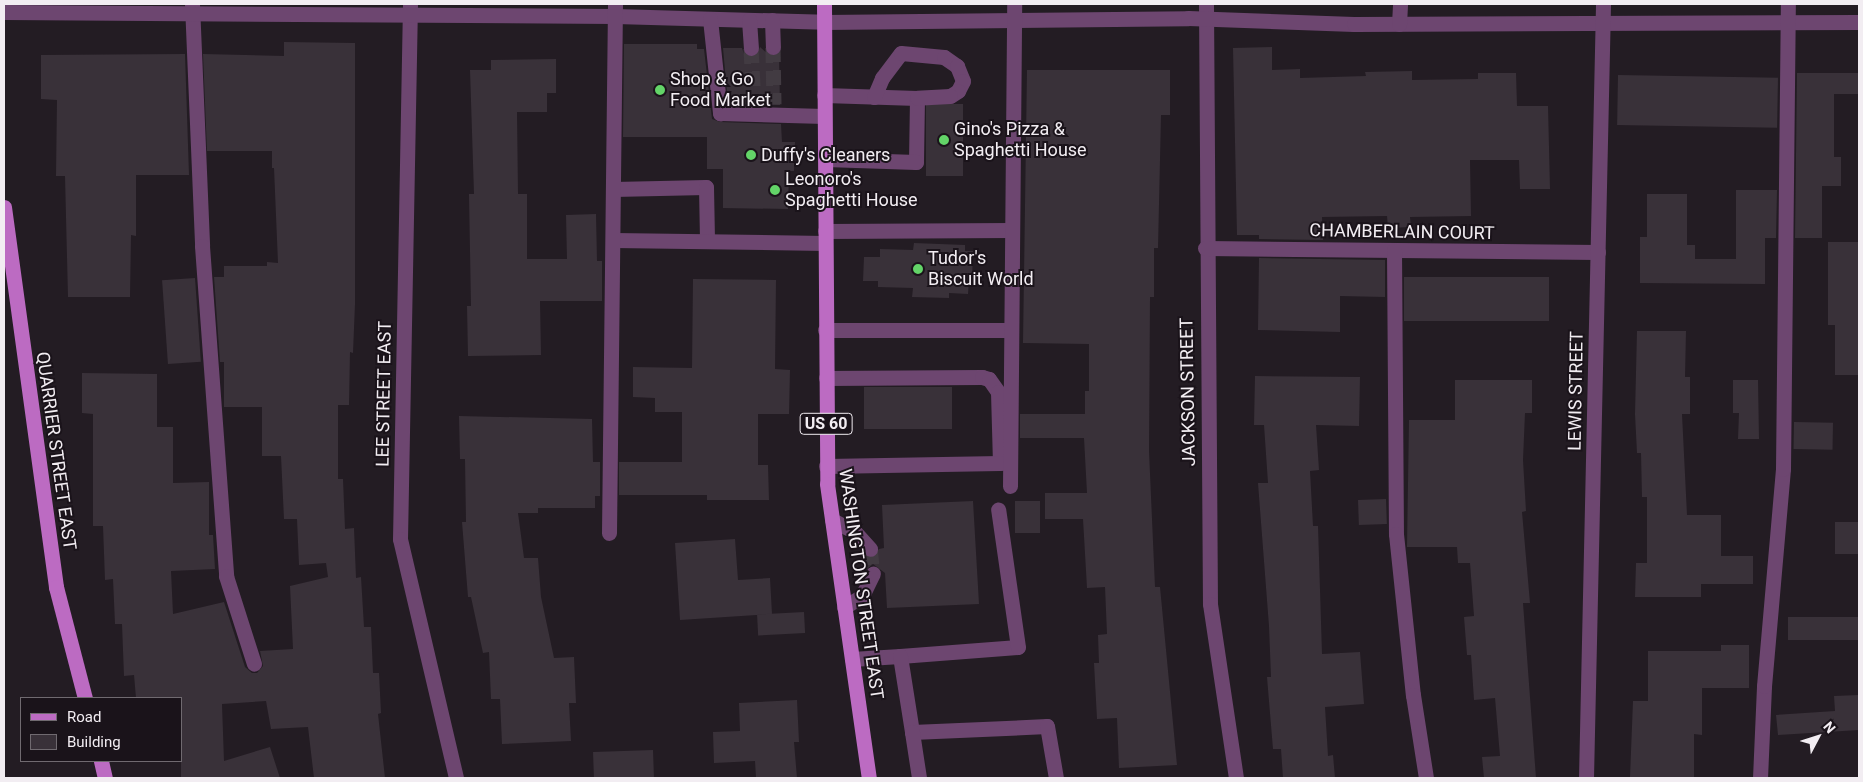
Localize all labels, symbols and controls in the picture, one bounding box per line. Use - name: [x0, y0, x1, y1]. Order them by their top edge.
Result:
- place label: Shop & Go Food Market: [670, 69, 771, 112]
- marker: Shop & Go Food Market: [654, 84, 666, 96]
- place label: Gino's Pizza & Spaghetti House: [954, 119, 1087, 162]
- marker: Gino's Pizza & Spaghetti House: [938, 134, 950, 146]
- place label: Duffy's Cleaners: [761, 144, 890, 166]
- marker: Duffy's Cleaners: [745, 149, 757, 161]
- place label: Leonoro's Spaghetti House: [785, 169, 918, 212]
- marker: Leonoro's Spaghetti House: [769, 184, 781, 196]
- street label: CHAMBERLAIN COURT: [1309, 220, 1495, 244]
- place label: Tudor's Biscuit World: [928, 248, 1034, 290]
- marker: Tudor's Biscuit World: [912, 263, 924, 275]
- street label: JACKSON STREET: [1176, 317, 1200, 467]
- street label: LEE STREET EAST: [372, 321, 396, 467]
- street label: LEWIS STREET: [1564, 331, 1588, 451]
- street label: QUARRIER STREET EAST: [31, 350, 81, 552]
- road number: US 60: [798, 410, 854, 438]
- street label: WASHINGTON STREET EAST: [834, 467, 888, 701]
- legend: [20, 697, 182, 762]
- text: Road: [67, 708, 101, 726]
- north arrow: [1793, 712, 1843, 762]
- text: N: [1820, 718, 1839, 736]
- text: Building: [67, 733, 121, 751]

